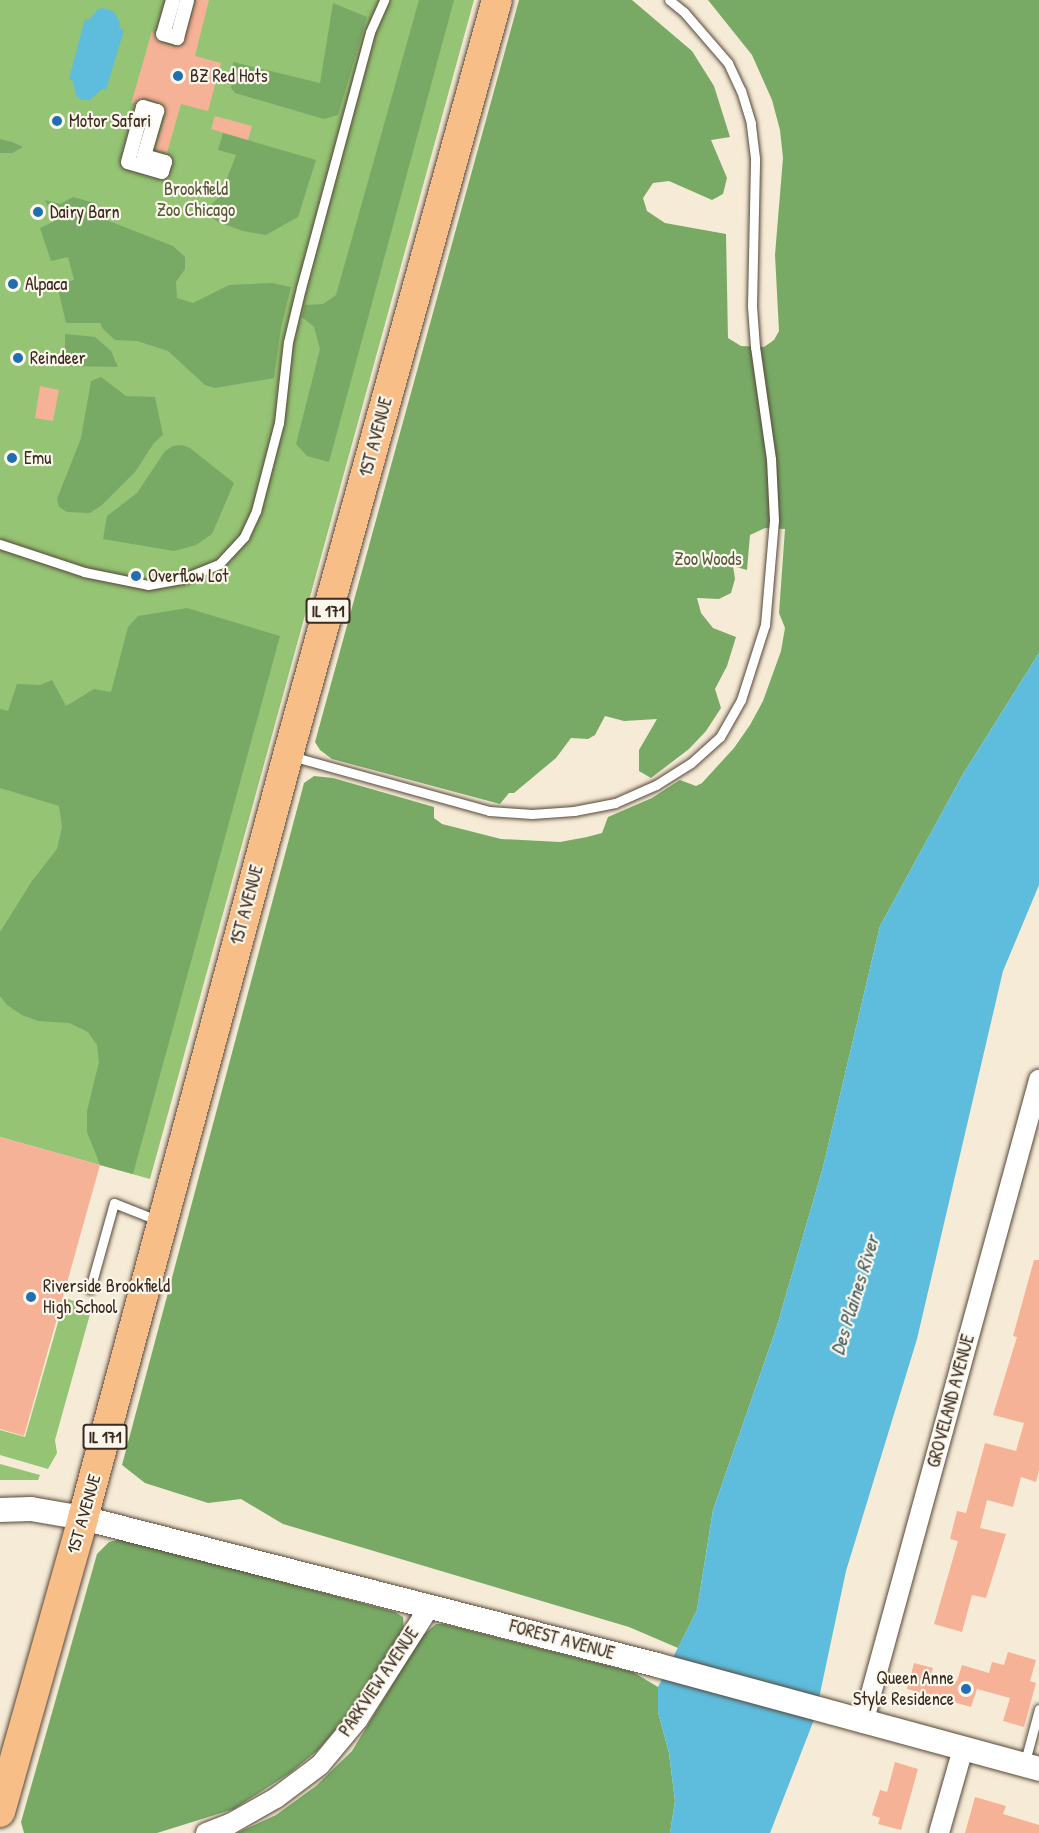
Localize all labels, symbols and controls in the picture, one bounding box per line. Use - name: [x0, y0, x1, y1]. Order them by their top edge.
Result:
- place label: BZ Red Hots: [190, 65, 268, 87]
- marker: BZ Red Hots: [171, 69, 185, 83]
- place label: Motor Safari: [69, 110, 151, 132]
- marker: Motor Safari: [50, 114, 64, 128]
- park label: Brookfield Zoo Chicago: [157, 179, 235, 222]
- place label: Dairy Barn: [50, 201, 120, 223]
- marker: Dairy Barn: [31, 205, 45, 219]
- place label: Alpaca: [25, 273, 67, 295]
- marker: Alpaca: [6, 277, 20, 291]
- place label: Reindeer: [30, 347, 86, 369]
- marker: Reindeer: [11, 351, 25, 365]
- street label: 1ST AVENUE: [355, 395, 397, 479]
- place label: Emu: [24, 447, 51, 469]
- marker: Emu: [5, 451, 19, 465]
- park label: Zoo Woods: [674, 548, 742, 570]
- place label: Overflow Lot: [148, 565, 228, 587]
- marker: Overflow Lot: [129, 569, 143, 583]
- road number: IL 171: [306, 598, 350, 624]
- street label: 1ST AVENUE: [226, 863, 268, 947]
- water label: Des Plaines River: [824, 1232, 884, 1358]
- place label: Riverside Brookfield High School: [43, 1276, 170, 1318]
- marker: Riverside Brookfield High School: [24, 1290, 38, 1304]
- street label: GROVELAND AVENUE: [923, 1332, 979, 1470]
- road number: IL 171: [82, 1424, 128, 1450]
- street label: 1ST AVENUE: [62, 1472, 106, 1556]
- street label: FOREST AVENUE: [507, 1616, 617, 1664]
- street label: PARKVIEW AVENUE: [335, 1623, 423, 1741]
- place label: Queen Anne Style Residence: [853, 1668, 954, 1710]
- marker: Queen Anne Style Residence: [959, 1682, 973, 1696]

